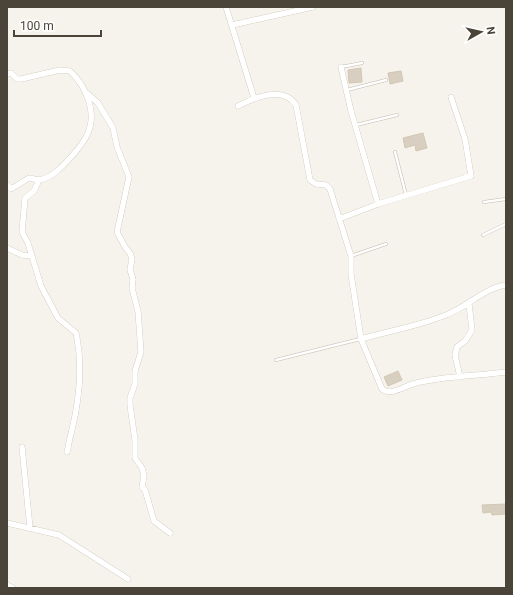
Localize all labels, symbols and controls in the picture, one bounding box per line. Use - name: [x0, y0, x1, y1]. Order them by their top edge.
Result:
- scale bar: [14, 12, 101, 38]
- north arrow: [461, 12, 501, 52]
- text: 100 m: [20, 19, 54, 33]
- text: N: [483, 26, 497, 36]

